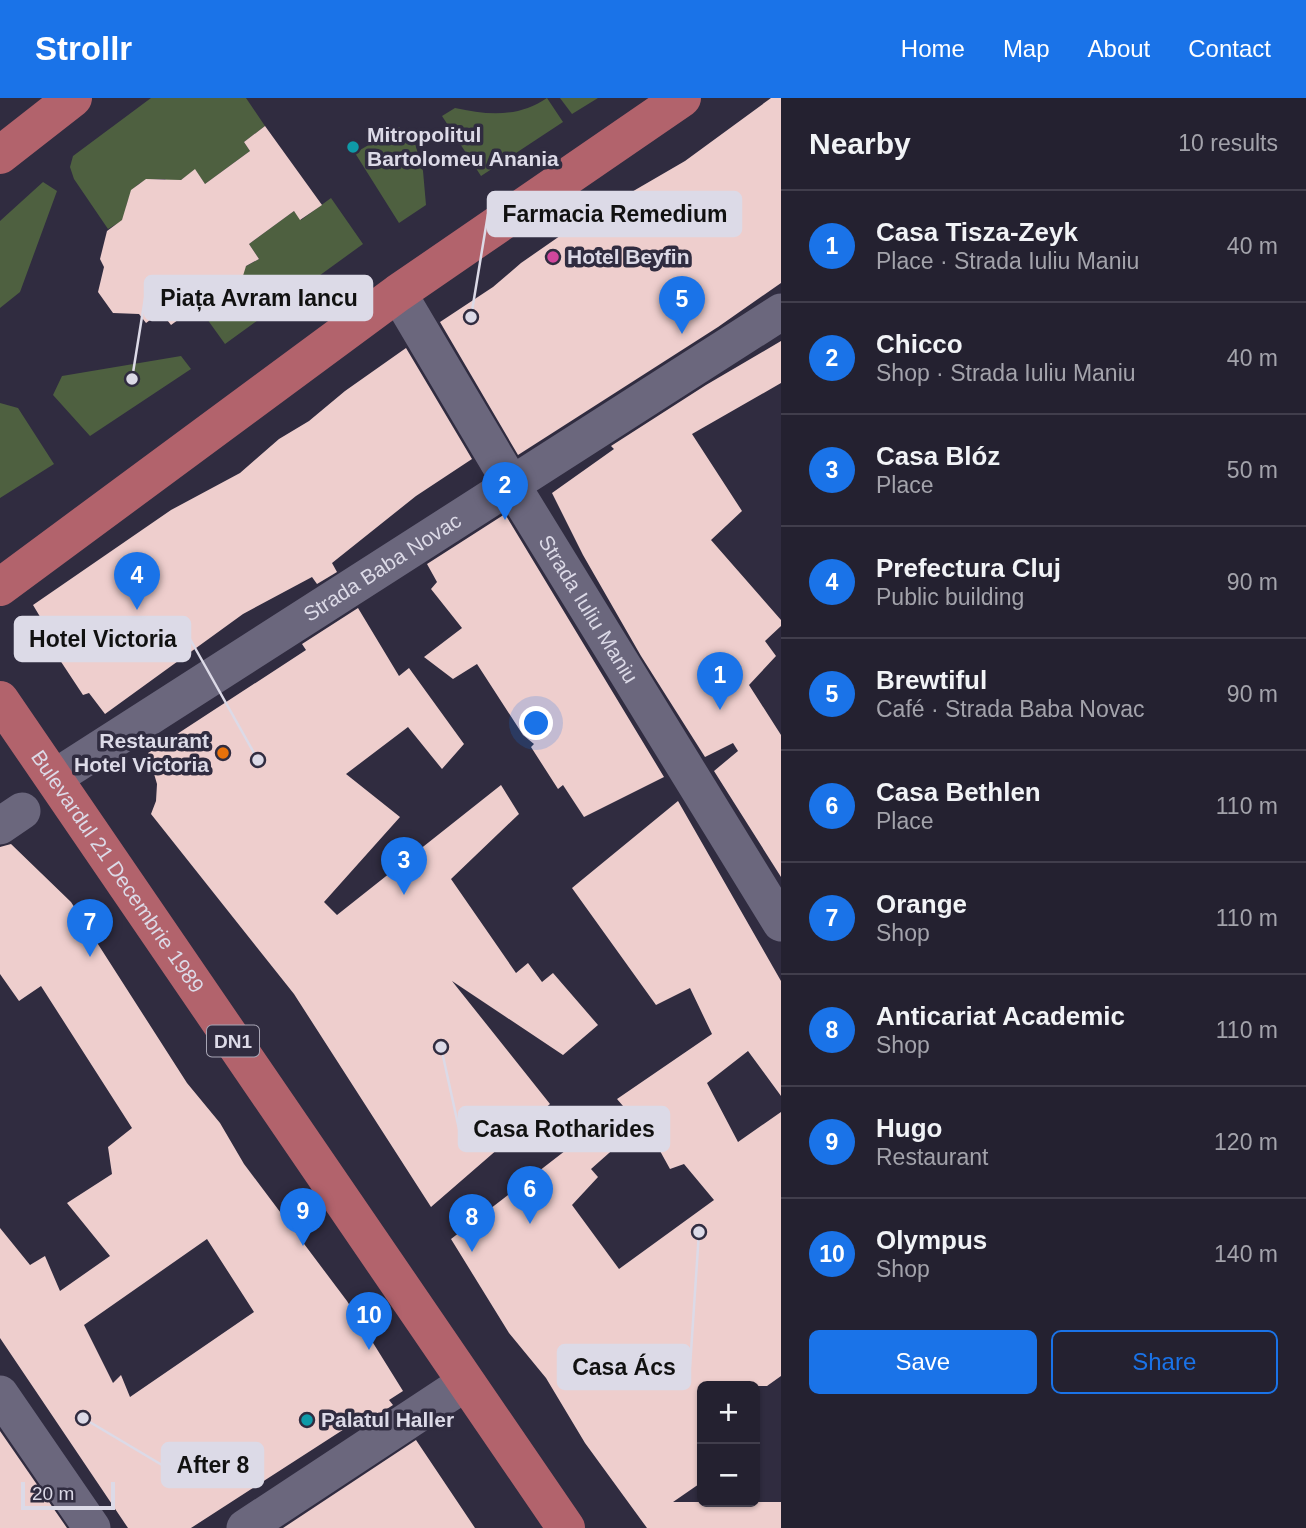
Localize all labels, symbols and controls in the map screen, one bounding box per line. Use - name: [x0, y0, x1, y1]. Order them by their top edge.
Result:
- text: Strollr: [35, 30, 132, 67]
- text: Home: [901, 35, 965, 62]
- text: Map: [1003, 35, 1050, 62]
- text: About: [1088, 35, 1150, 62]
- text: Contact: [1188, 35, 1271, 62]
- place label: Mitropolitul Bartolomeu Anania: [367, 123, 559, 170]
- text: Nearby: [809, 127, 911, 160]
- text: 10 results: [1178, 130, 1278, 156]
- marker: Mitropolitul Bartolomeu Anania: [345, 139, 361, 155]
- callout: Farmacia Remedium: [488, 192, 741, 236]
- text: Farmacia Remedium: [503, 201, 727, 227]
- text: Casa Tisza-Zeyk: [876, 217, 1078, 247]
- text: 1: [826, 233, 838, 259]
- text: 40 m: [1227, 233, 1278, 259]
- place label: Hotel Beyfin: [567, 245, 690, 268]
- text: Place · Strada Iuliu Maniu: [876, 248, 1139, 274]
- marker: Hotel Beyfin: [545, 249, 561, 265]
- callout: Piața Avram Iancu: [145, 276, 372, 320]
- pin: 5: [659, 276, 705, 334]
- text: Piața Avram Iancu: [160, 285, 358, 312]
- text: Chicco: [876, 329, 963, 359]
- text: 2: [826, 345, 838, 371]
- text: 40 m: [1227, 345, 1278, 371]
- text: Shop · Strada Iuliu Maniu: [876, 360, 1136, 386]
- text: Casa Blóz: [876, 441, 1000, 471]
- text: 3: [826, 457, 838, 483]
- text: 50 m: [1227, 457, 1278, 483]
- pin: 2: [482, 462, 528, 520]
- text: Place: [876, 472, 934, 498]
- street label: Strada Baba Novac: [299, 508, 465, 626]
- street label: Strada Iuliu Maniu: [534, 531, 643, 687]
- pin: 4: [114, 552, 160, 610]
- text: Prefectura Cluj: [876, 553, 1061, 583]
- text: 4: [826, 569, 838, 595]
- text: 90 m: [1227, 569, 1278, 595]
- text: Public building: [876, 584, 1024, 610]
- callout: Hotel Victoria: [15, 617, 190, 661]
- text: Hotel Victoria: [29, 626, 177, 652]
- pin: 1: [697, 652, 743, 710]
- text: Brewtiful: [876, 665, 987, 695]
- text: 5: [826, 681, 838, 707]
- text: 90 m: [1227, 681, 1278, 707]
- text: Café · Strada Baba Novac: [876, 696, 1144, 722]
- your location: [519, 706, 553, 740]
- place label: Restaurant Hotel Victoria: [74, 729, 209, 776]
- marker: Restaurant Hotel Victoria: [215, 745, 231, 761]
- street label: Bulevardul 21 Decembrie 1989: [27, 746, 209, 997]
- text: Casa Bethlen: [876, 777, 1041, 807]
- text: 6: [826, 793, 838, 819]
- text: 110 m: [1216, 793, 1278, 819]
- text: Place: [876, 808, 934, 834]
- pin: 3: [381, 837, 427, 895]
- text: Orange: [876, 889, 967, 919]
- pin: 7: [67, 899, 113, 957]
- text: 7: [826, 905, 838, 931]
- text: 110 m: [1216, 905, 1278, 931]
- text: Shop: [876, 920, 930, 946]
- text: Anticariat Academic: [876, 1001, 1125, 1031]
- text: 8: [826, 1017, 838, 1043]
- text: 110 m: [1216, 1017, 1278, 1043]
- road number: DN1: [207, 1026, 259, 1057]
- text: Shop: [876, 1032, 930, 1058]
- callout: Casa Rotharides: [459, 1107, 669, 1151]
- text: Hugo: [876, 1113, 942, 1143]
- text: Casa Rotharides: [473, 1116, 655, 1142]
- text: 9: [826, 1129, 838, 1155]
- text: 120 m: [1214, 1129, 1278, 1155]
- text: Restaurant: [876, 1144, 989, 1170]
- pin: 6: [507, 1166, 553, 1224]
- pin: 9: [280, 1188, 326, 1246]
- pin: 8: [449, 1194, 495, 1252]
- text: Olympus: [876, 1225, 987, 1255]
- text: 10: [819, 1241, 845, 1267]
- text: 140 m: [1214, 1241, 1278, 1267]
- text: Shop: [876, 1256, 930, 1282]
- pin: 10: [346, 1292, 392, 1350]
- button: Save: [809, 1330, 1037, 1394]
- button: Share: [1051, 1330, 1278, 1394]
- callout: Casa Ács: [558, 1345, 690, 1389]
- text: Casa Ács: [572, 1353, 676, 1380]
- map controls: [697, 1381, 760, 1507]
- button: +: [697, 1381, 760, 1444]
- place label: Palatul Haller: [321, 1408, 454, 1431]
- marker: Palatul Haller: [299, 1412, 315, 1428]
- callout: After 8: [162, 1443, 263, 1487]
- button: −: [697, 1444, 760, 1507]
- text: After 8: [177, 1452, 250, 1478]
- scale bar: [21, 1479, 116, 1511]
- text: 20 m: [32, 1483, 74, 1504]

